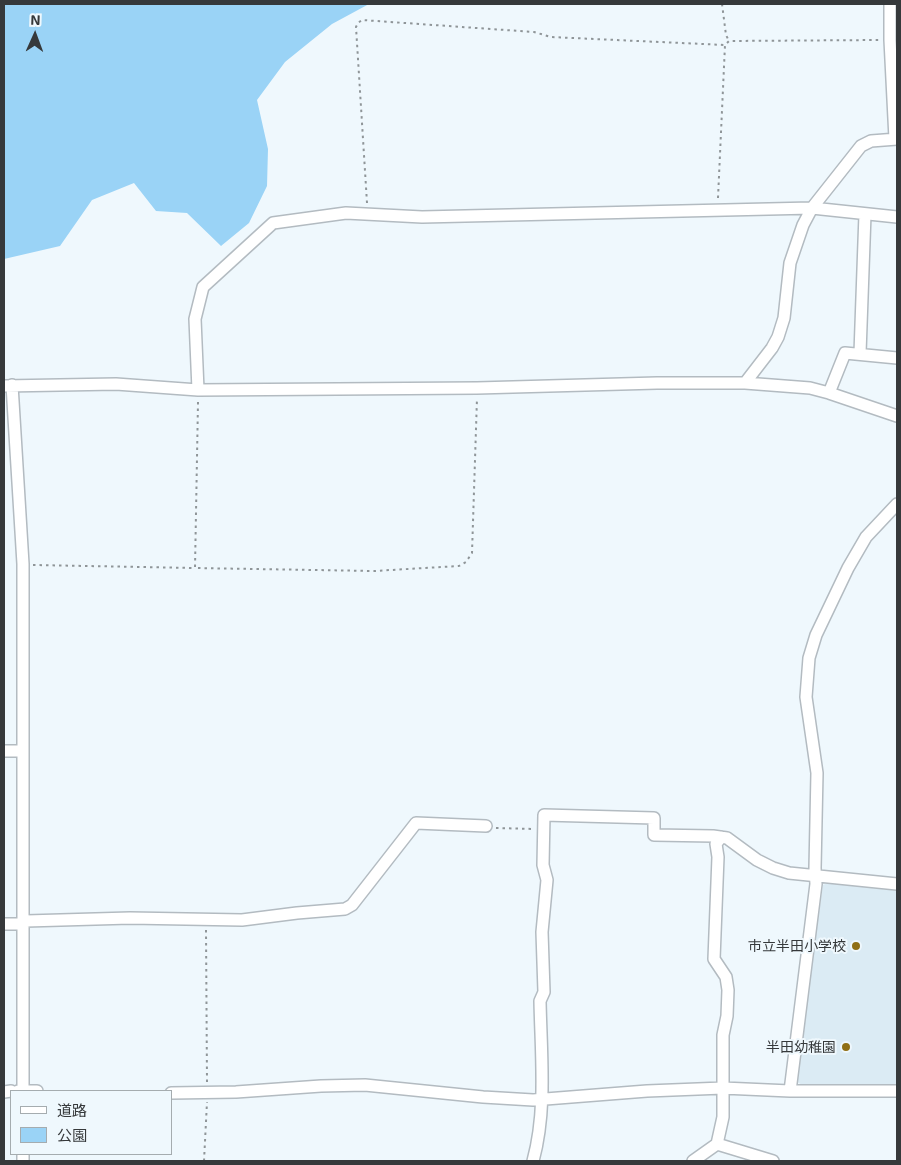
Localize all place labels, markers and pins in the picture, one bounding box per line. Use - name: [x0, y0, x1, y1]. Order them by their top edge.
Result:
- place label: 市立半田小学校: [748, 938, 846, 954]
- marker: 市立半田小学校: [850, 940, 862, 952]
- place label: 半田幼稚園: [766, 1039, 836, 1055]
- marker: 半田幼稚園: [840, 1041, 852, 1053]

